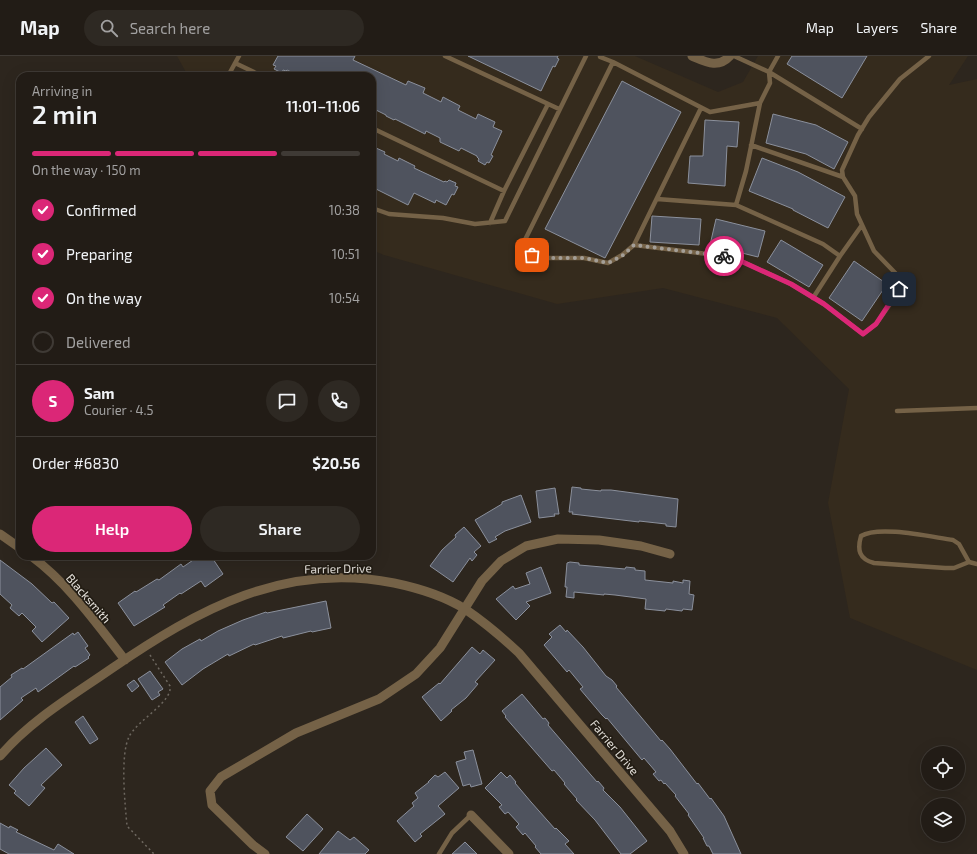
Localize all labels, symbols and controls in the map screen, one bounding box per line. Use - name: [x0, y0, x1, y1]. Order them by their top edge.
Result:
- search box: [84, 10, 364, 46]
- text: Map: [20, 16, 60, 39]
- icon: search: [98, 17, 120, 39]
- text: Search here: [130, 19, 210, 37]
- text: Map: [806, 19, 834, 36]
- text: Layers: [856, 19, 898, 36]
- text: Share: [920, 19, 957, 36]
- text: Arriving in: [32, 83, 92, 99]
- text: 11:01–11:06: [286, 97, 360, 115]
- text: 2 min: [32, 98, 98, 129]
- text: On the way · 150 m: [32, 162, 141, 178]
- icon: check: [32, 199, 54, 221]
- text: Confirmed: [66, 201, 137, 219]
- text: 10:38: [329, 202, 360, 218]
- courier: [704, 236, 744, 276]
- pin: [515, 238, 549, 272]
- icon: check: [32, 243, 54, 265]
- icon: bag: [521, 244, 543, 266]
- text: Preparing: [66, 245, 132, 263]
- icon: bike: [713, 245, 735, 267]
- text: 10:51: [332, 246, 360, 262]
- pin: [882, 272, 916, 306]
- icon: home: [888, 278, 910, 300]
- icon: check: [32, 287, 54, 309]
- text: On the way: [66, 289, 142, 307]
- text: 10:54: [329, 290, 360, 306]
- text: Delivered: [66, 333, 131, 351]
- button: chat: [266, 380, 308, 422]
- button: phone: [318, 380, 360, 422]
- text: Sam: [84, 384, 115, 402]
- text: S: [49, 392, 57, 410]
- text: Courier · 4.5: [84, 402, 153, 418]
- text: Order #6830: [32, 454, 119, 472]
- text: $20.56: [312, 454, 360, 472]
- button: Help: [32, 506, 192, 552]
- button: Share: [200, 506, 360, 552]
- street label: Farrier Drive: [304, 560, 372, 576]
- street label: Blacksmith: [64, 571, 114, 626]
- street label: Farrier Drive: [588, 717, 642, 777]
- map controls: [921, 746, 965, 842]
- button: locate: [921, 746, 965, 790]
- button: layers: [921, 798, 965, 842]

